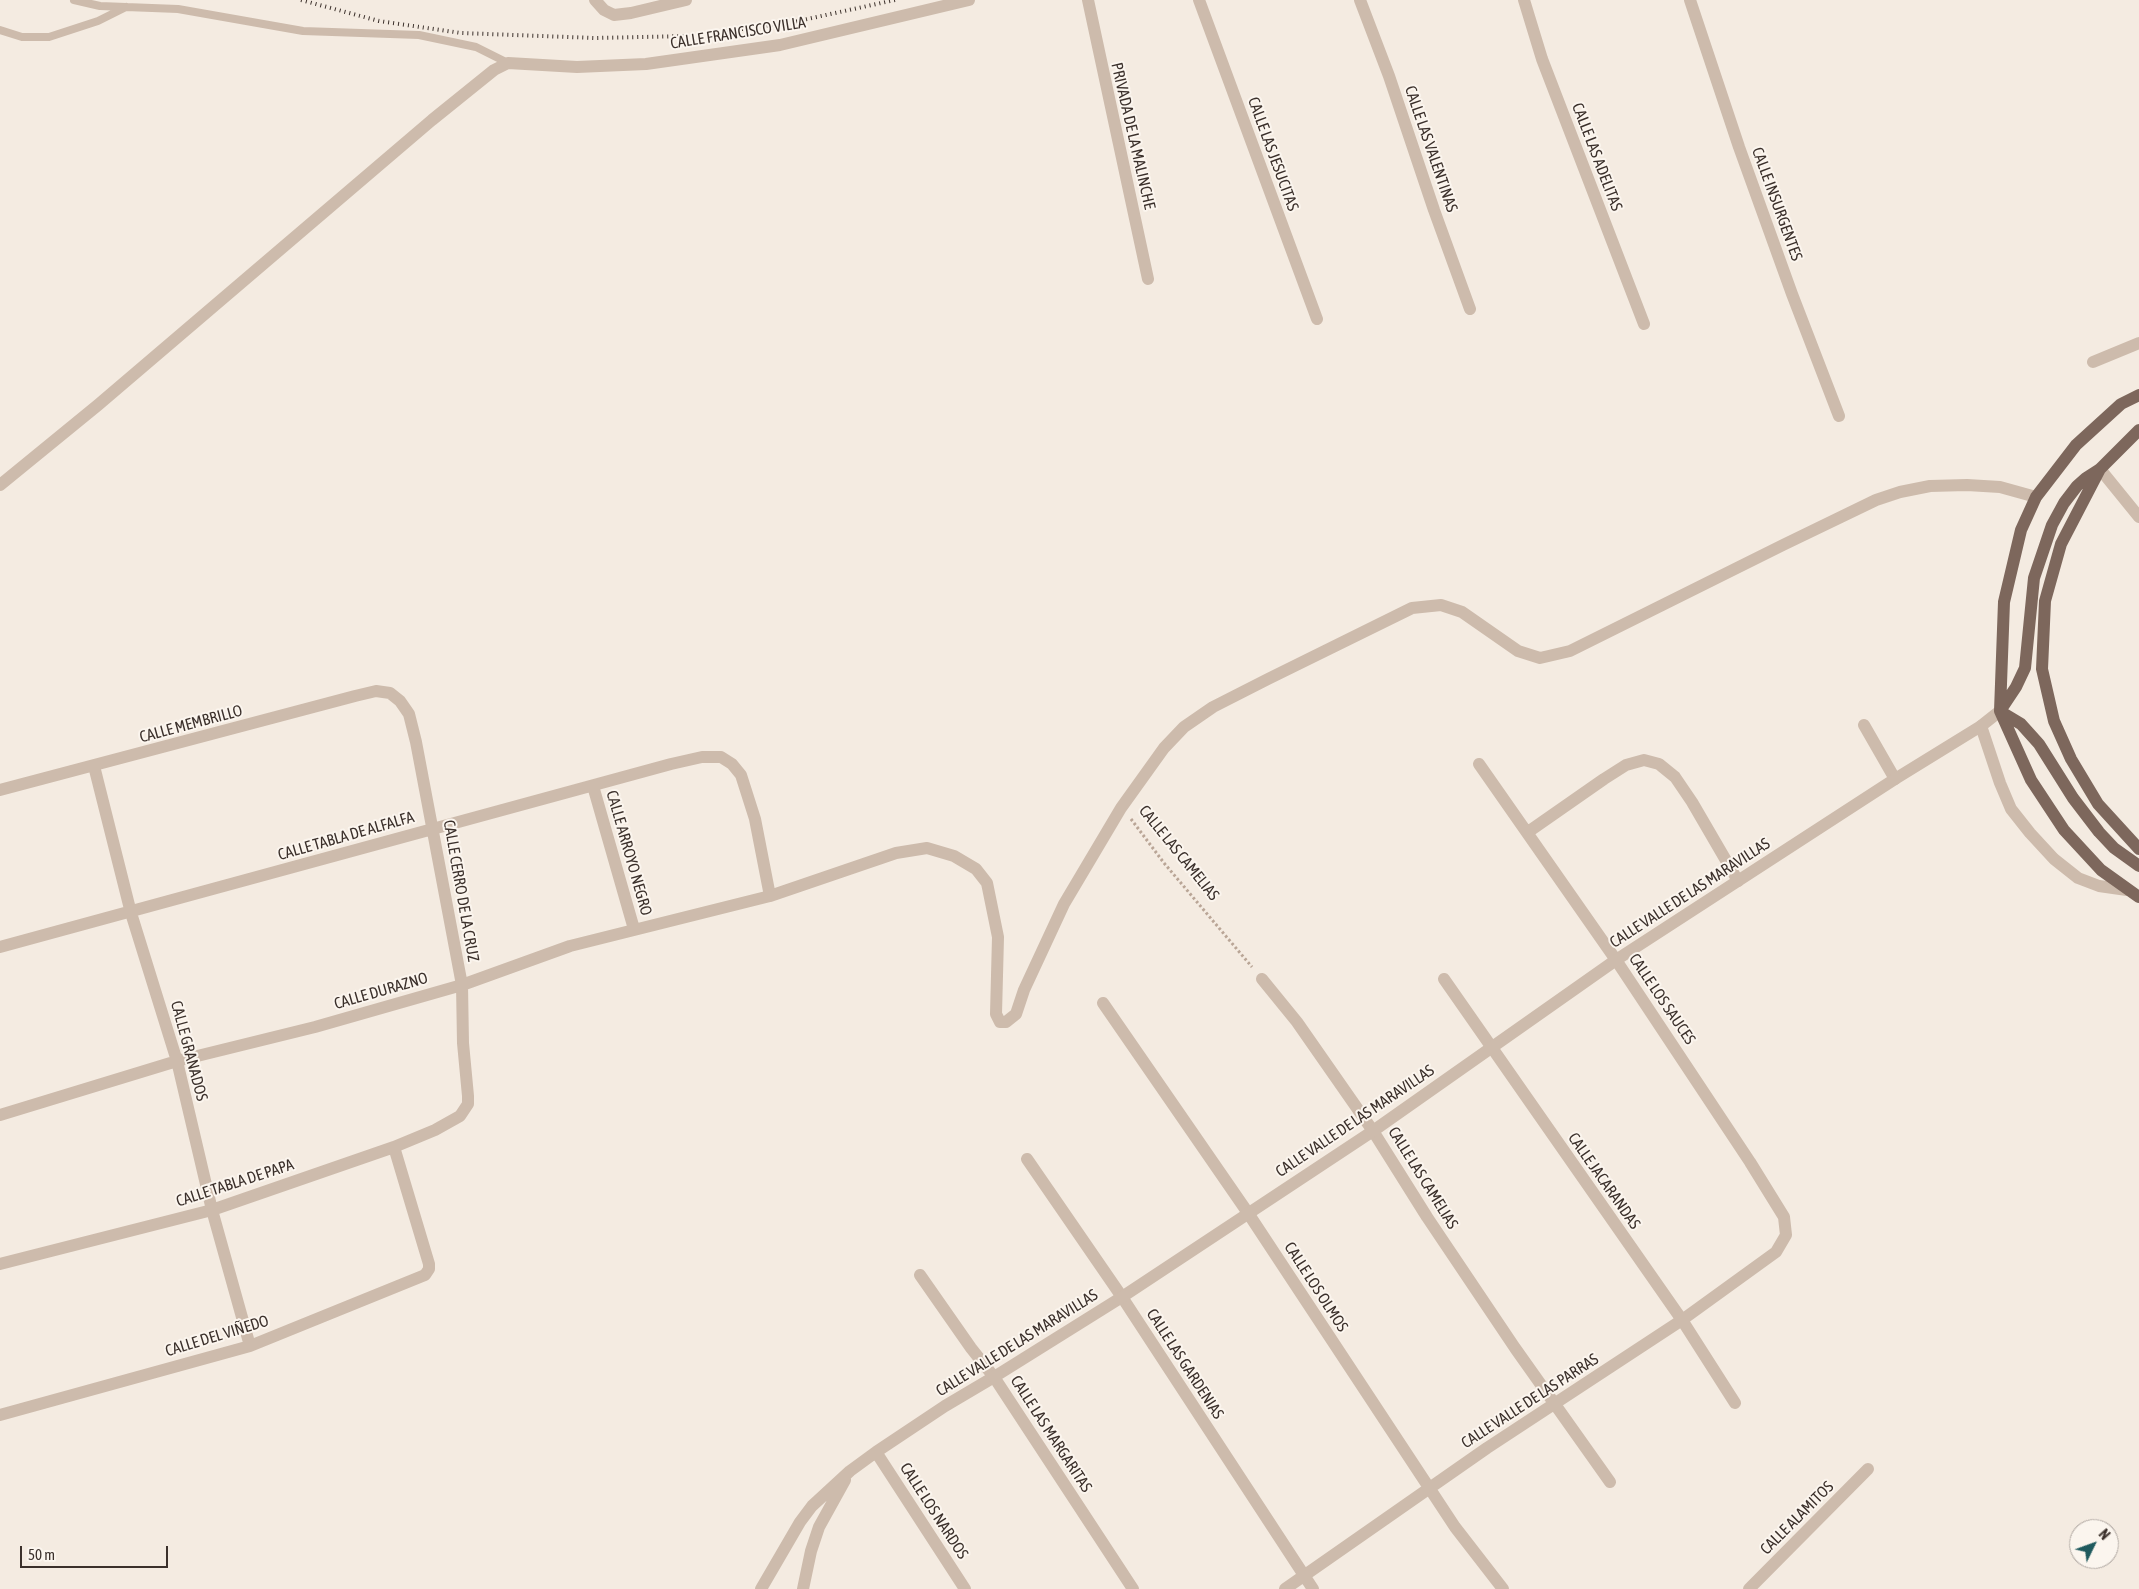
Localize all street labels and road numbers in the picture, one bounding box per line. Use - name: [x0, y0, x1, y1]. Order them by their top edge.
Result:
- street label: CALLE FRANCISCO VILLA: [669, 13, 807, 53]
- street label: PRIVADA DE LA MALINCHE: [1107, 61, 1159, 211]
- street label: CALLE LAS VALENTINAS: [1400, 83, 1462, 215]
- street label: CALLE LAS JESUCITAS: [1244, 94, 1302, 214]
- street label: CALLE LAS ADELITAS: [1568, 100, 1626, 214]
- street label: CALLE INSURGENTES: [1748, 145, 1806, 263]
- street label: CALLE MEMBRILLO: [137, 701, 245, 747]
- street label: CALLE ARROYO NEGRO: [602, 788, 656, 918]
- street label: CALLE LAS CAMELIAS: [1135, 802, 1223, 904]
- street label: CALLE TABLA DE ALFALFA: [276, 807, 416, 865]
- street label: CALLE CERRO DE LA CRUZ: [439, 818, 483, 964]
- street label: CALLE VALLE DE LAS MARAVILLAS: [1606, 834, 1774, 952]
- street label: CALLE LOS SAUCES: [1625, 950, 1699, 1048]
- street label: CALLE DURAZNO: [332, 968, 430, 1014]
- street label: CALLE GRANADOS: [166, 999, 212, 1103]
- street label: CALLE VALLE DE LAS MARAVILLAS: [1272, 1061, 1438, 1181]
- street label: CALLE LAS CAMELIAS: [1384, 1123, 1462, 1233]
- street label: CALLE JACARANDAS: [1564, 1129, 1644, 1233]
- street label: CALLE TABLA DE PAPA: [174, 1155, 296, 1211]
- street label: CALLE LOS OLMOS: [1280, 1239, 1352, 1335]
- street label: CALLE VALLE DE LAS MARAVILLAS: [933, 1285, 1101, 1401]
- street label: CALLE LAS GARDENIAS: [1142, 1305, 1228, 1423]
- street label: CALLE DEL VIÑEDO: [163, 1311, 271, 1361]
- street label: CALLE VALLE DE LAS PARRAS: [1458, 1349, 1602, 1453]
- street label: CALLE LAS MARGARITAS: [1006, 1372, 1096, 1496]
- street label: CALLE LOS NARDOS: [896, 1459, 972, 1563]
- street label: CALLE ALAMITOS: [1756, 1477, 1838, 1559]

